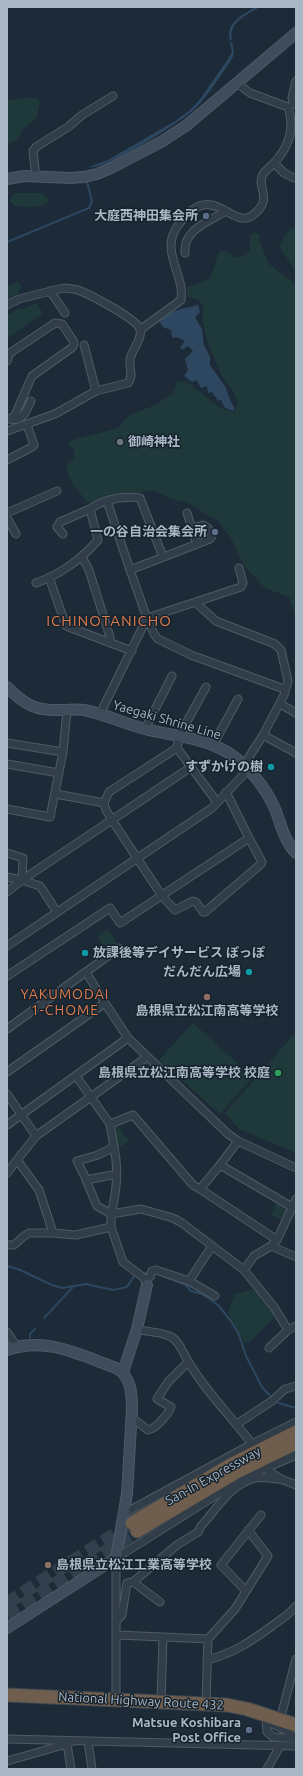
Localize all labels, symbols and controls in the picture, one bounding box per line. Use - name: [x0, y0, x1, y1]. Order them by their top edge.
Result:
- place label: 大庭西神田集会所: [94, 208, 198, 224]
- marker: 大庭西神田集会所: [201, 211, 211, 221]
- place label: 御崎神社: [128, 434, 180, 450]
- marker: 御崎神社: [115, 437, 125, 447]
- place label: 一の谷自治会集会所: [90, 524, 207, 540]
- marker: 一の谷自治会集会所: [210, 527, 220, 537]
- district label: ICHINOTANICHO: [46, 612, 172, 630]
- street label: Yaegaki Shrine Line: [111, 697, 223, 743]
- place label: すずかけの樹: [185, 759, 263, 775]
- marker: すずかけの樹: [266, 762, 276, 772]
- place label: 放課後等デイサービス ぽっぽ: [93, 945, 265, 961]
- marker: 放課後等デイサービス ぽっぽ: [80, 948, 90, 958]
- place label: だんだん広場: [163, 964, 241, 980]
- marker: だんだん広場: [244, 967, 254, 977]
- district label: YAKUMODAI 1-CHOME: [21, 986, 109, 1018]
- marker: 島根県立松江南高等学校: [202, 992, 212, 1002]
- place label: 島根県立松江南高等学校: [136, 1003, 278, 1019]
- place label: 島根県立松江南高等学校 校庭: [98, 1065, 270, 1081]
- marker: 島根県立松江南高等学校 校庭: [273, 1068, 283, 1078]
- street label: San-In Expressway: [163, 1443, 263, 1509]
- place label: 島根県立松江工業高等学校: [56, 1557, 212, 1573]
- marker: 島根県立松江工業高等学校: [43, 1560, 53, 1570]
- street label: National Highway Route 432: [58, 1689, 224, 1713]
- place label: Matsue Koshibara Post Office: [132, 1715, 241, 1746]
- marker: Matsue Koshibara Post Office: [244, 1725, 254, 1735]

